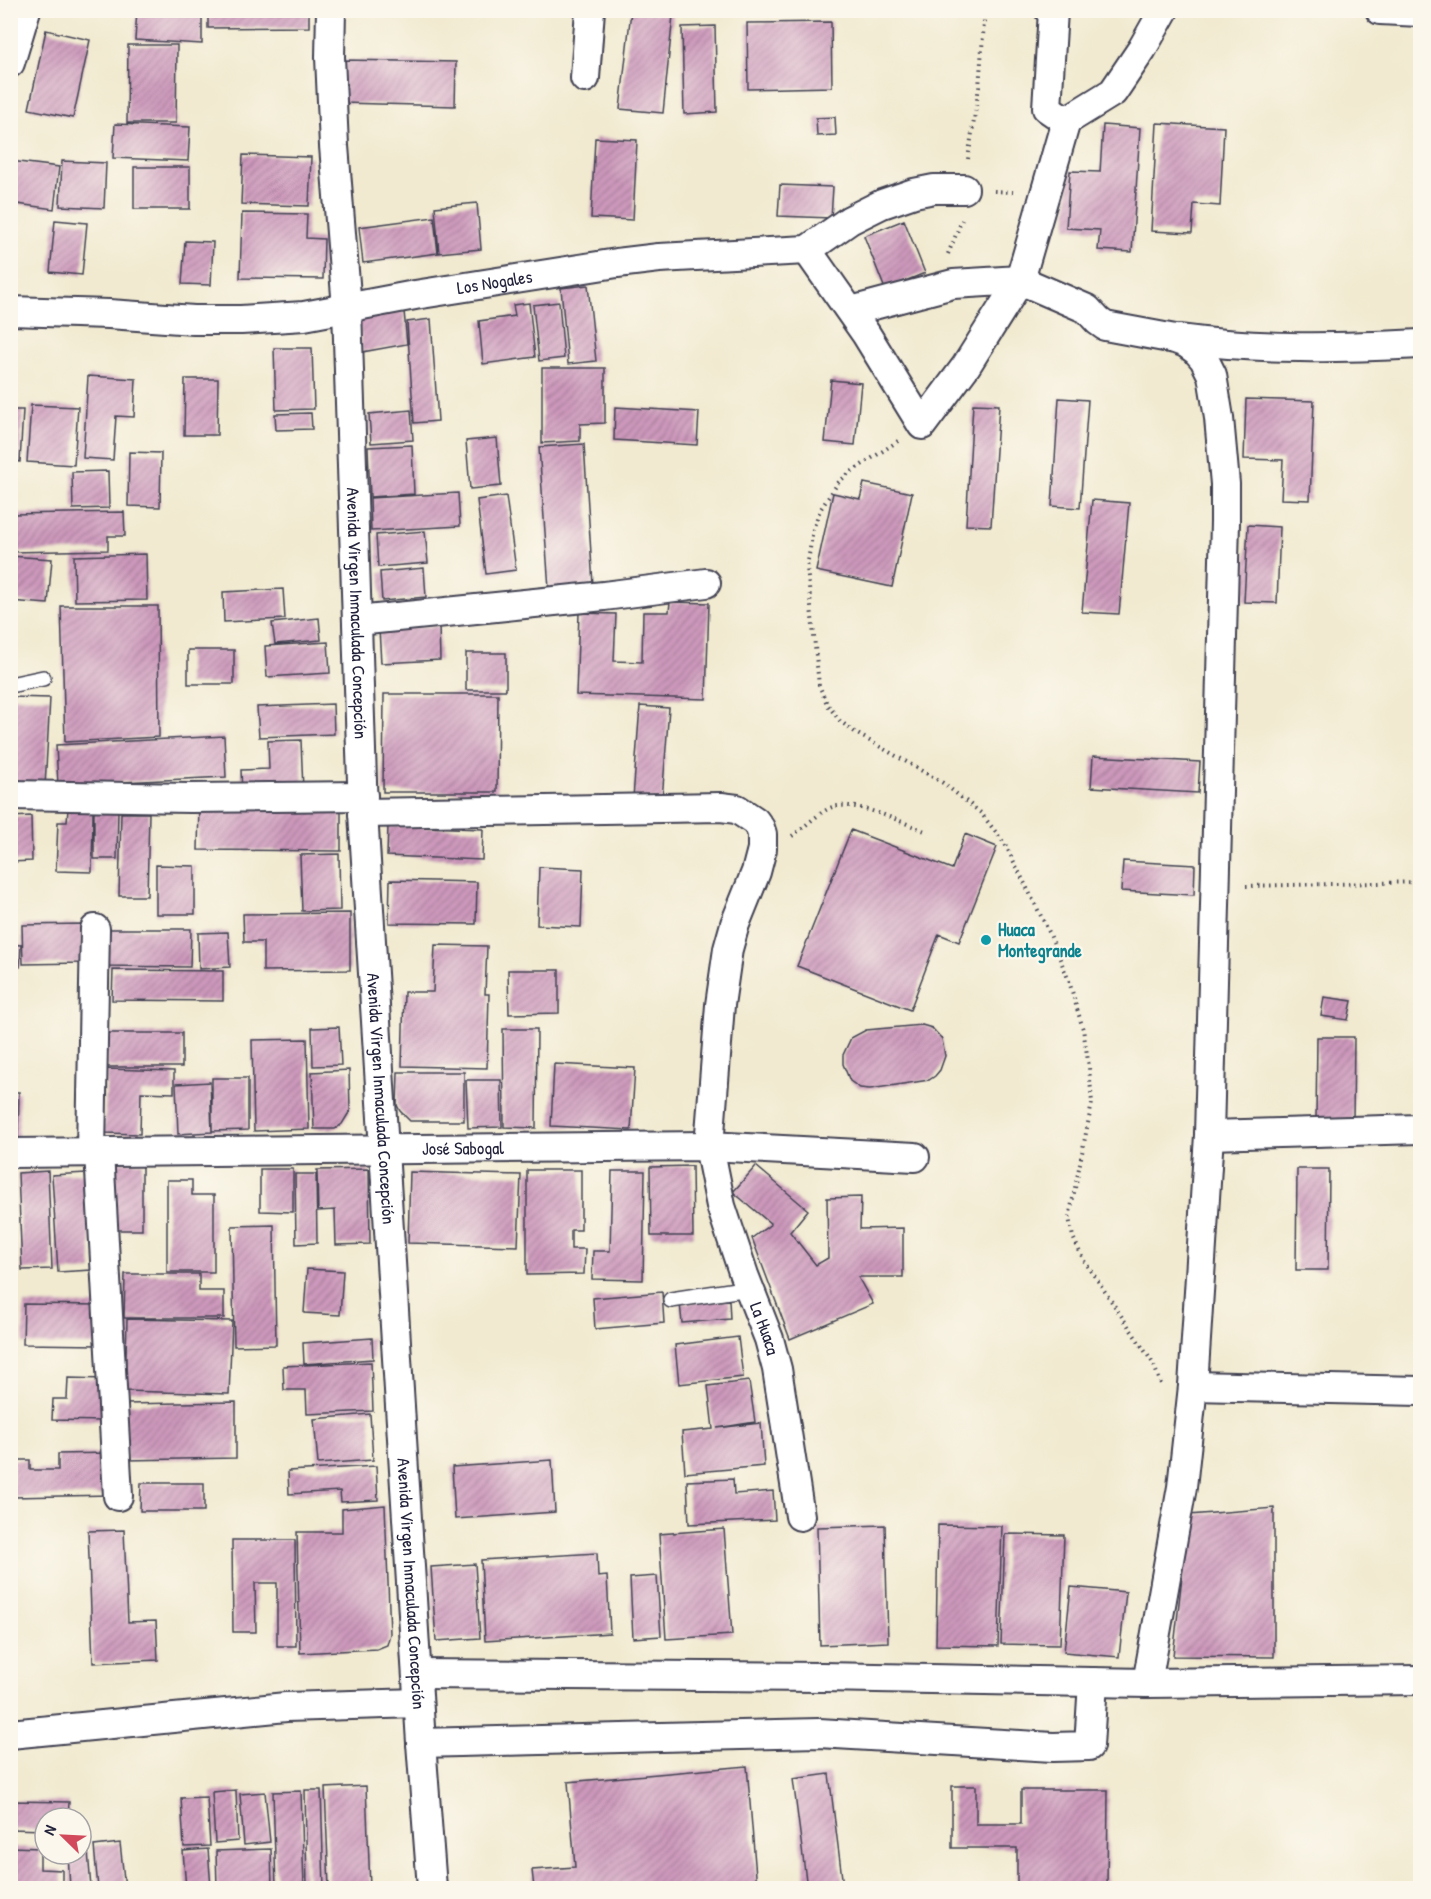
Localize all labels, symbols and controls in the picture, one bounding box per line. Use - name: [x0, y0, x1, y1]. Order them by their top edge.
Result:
- street label: Los Nogales: [455, 264, 534, 300]
- street label: Avenida Virgen Inmaculada Concepción: [341, 487, 374, 739]
- place label: Huaca Montegrande: [998, 917, 1083, 964]
- marker: Huaca Montegrande: [979, 933, 993, 947]
- street label: Avenida Virgen Inmaculada Concepción: [361, 972, 402, 1225]
- street label: José Sabogal: [422, 1135, 504, 1161]
- street label: La Huaca: [744, 1298, 786, 1358]
- street label: Avenida Virgen Inmaculada Concepción: [391, 1457, 432, 1710]
- north arrow: [33, 1806, 93, 1866]
- text: N: [38, 1821, 61, 1838]

